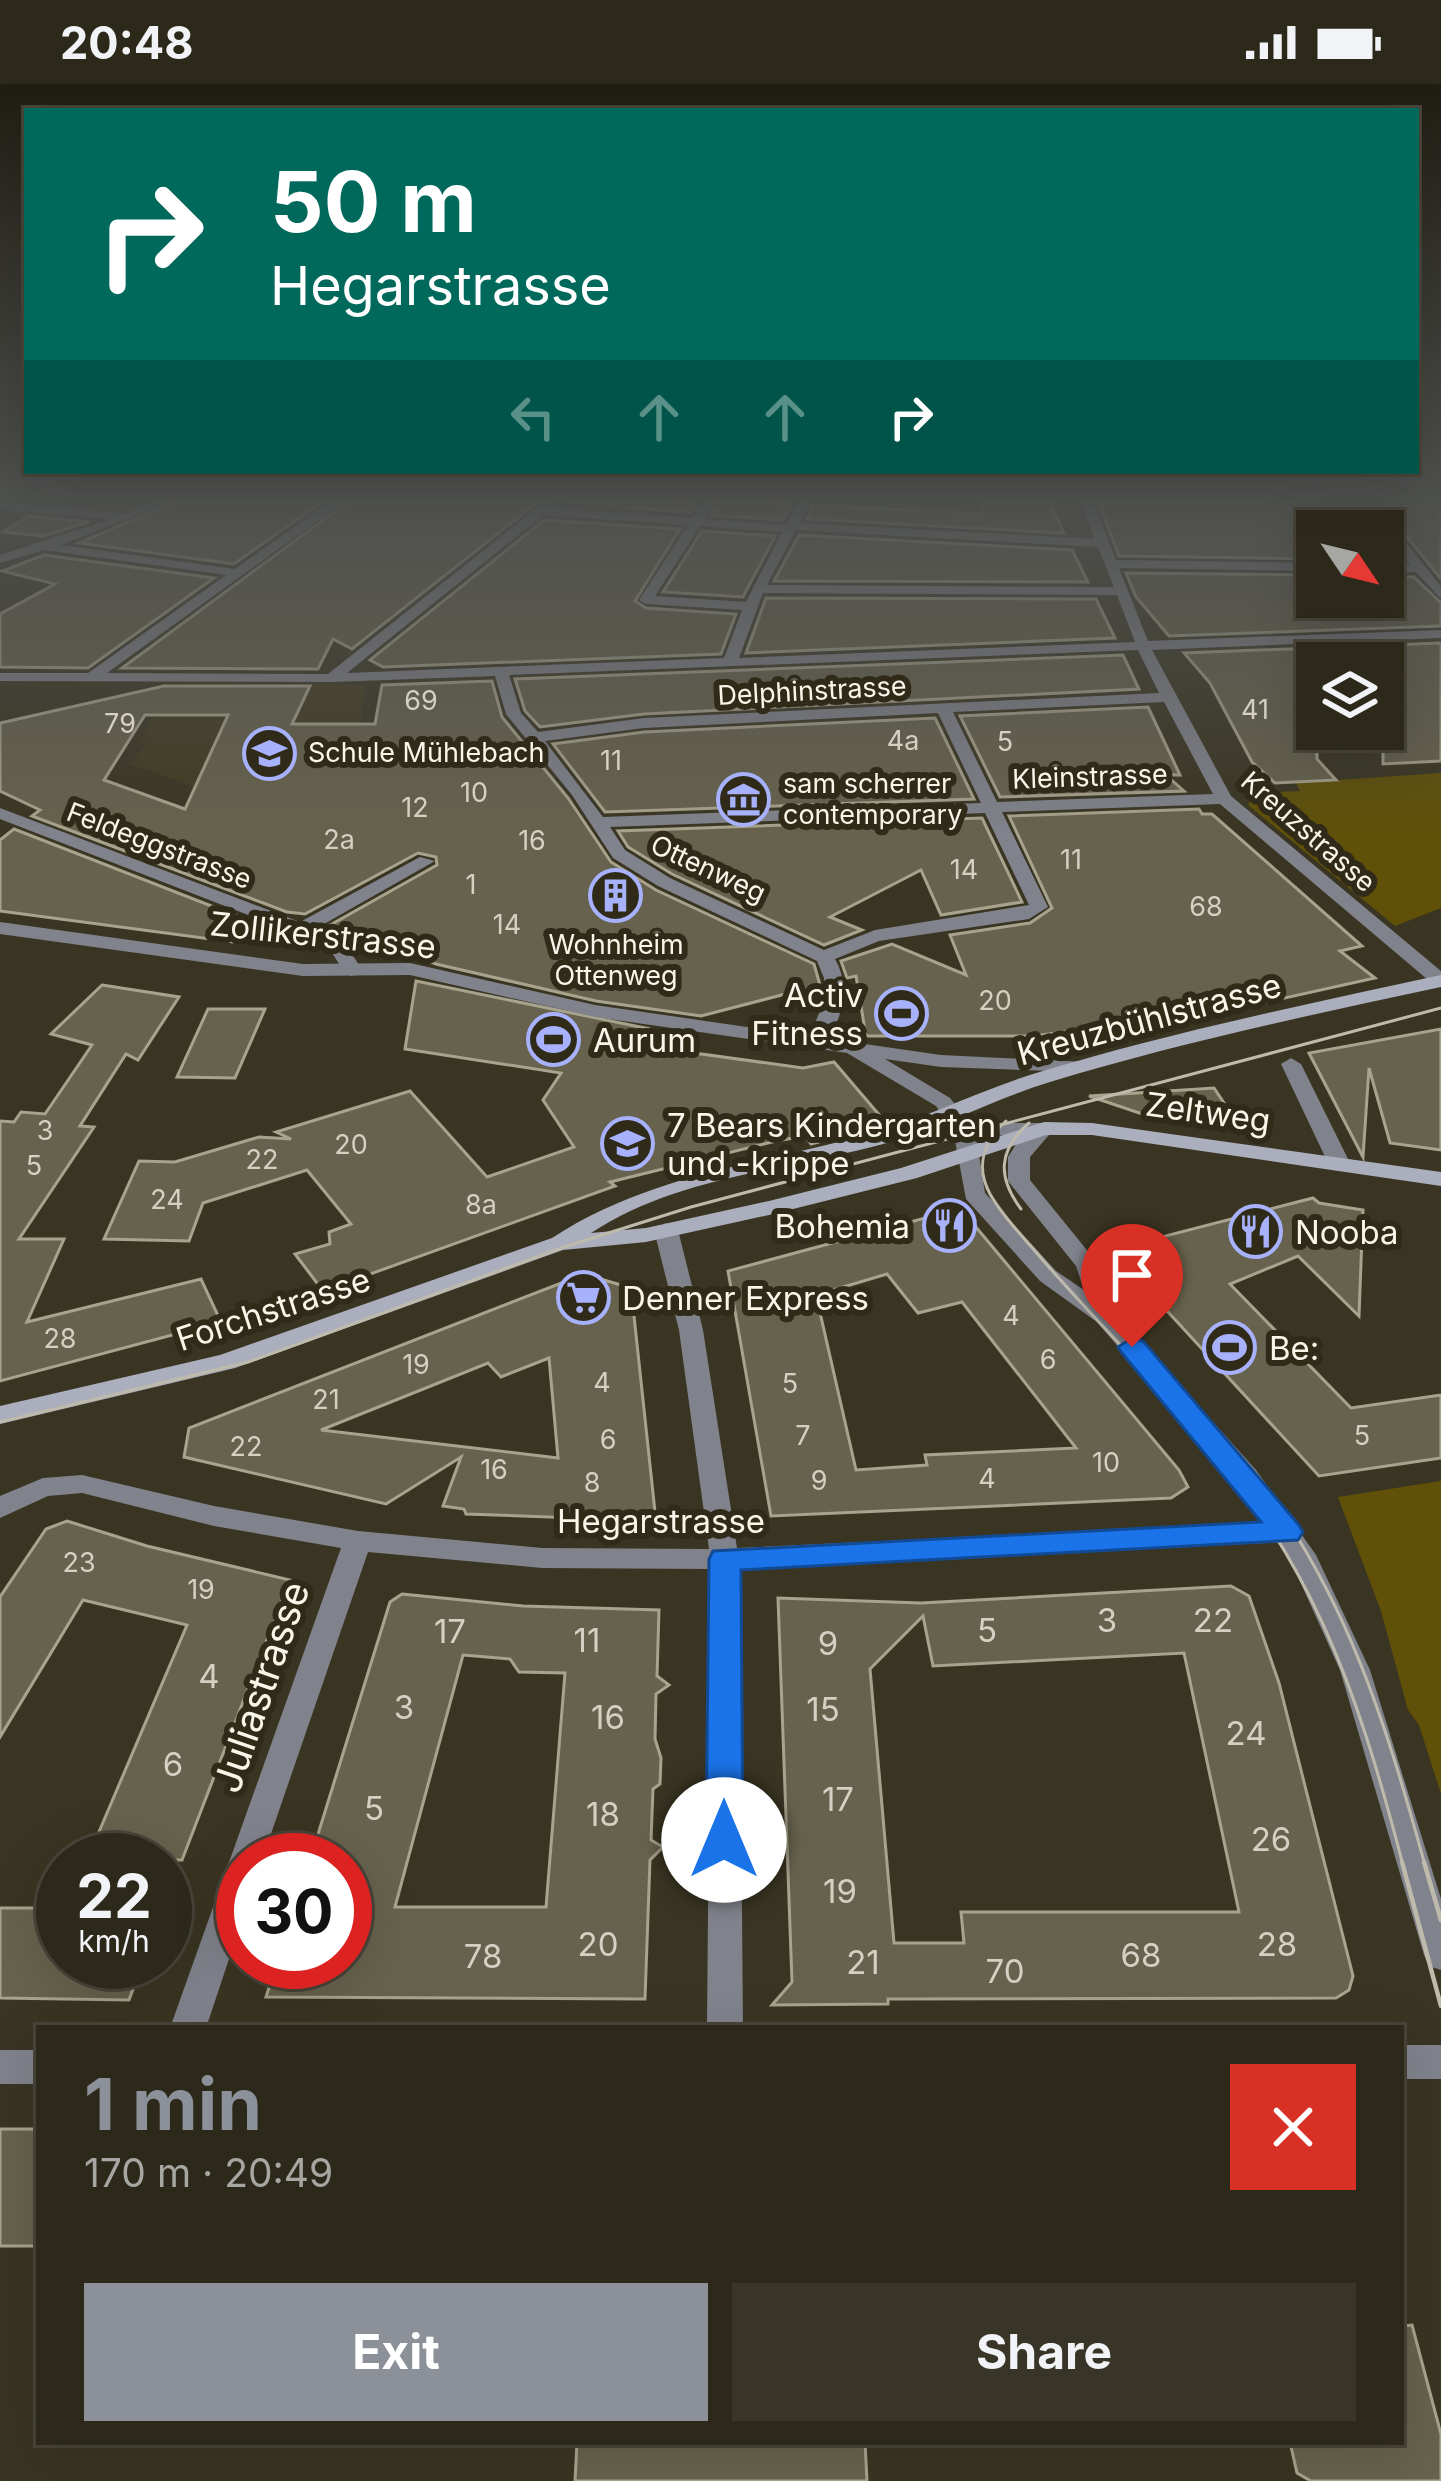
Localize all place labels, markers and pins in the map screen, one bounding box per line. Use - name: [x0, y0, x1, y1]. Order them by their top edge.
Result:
- school or university icon: Schule Mühlebach: [241, 725, 297, 781]
- place label: Schule Mühlebach: [308, 736, 545, 769]
- place label: sam scherrer contemporary: [783, 767, 962, 831]
- museum icon: sam scherrer contemporary: [716, 772, 772, 828]
- building icon: Wohnheim Ottenweg: [588, 867, 644, 923]
- place label: Wohnheim Ottenweg: [548, 928, 684, 992]
- place label: Activ Fitness: [751, 975, 863, 1053]
- sports icon: Activ Fitness: [874, 986, 930, 1042]
- sports icon: Aurum: [526, 1012, 582, 1068]
- place label: Aurum: [593, 1020, 696, 1060]
- place label: 7 Bears Kindergarten und -krippe: [667, 1105, 996, 1183]
- school or university icon: 7 Bears Kindergarten und -krippe: [600, 1116, 656, 1172]
- restaurant icon: Bohemia: [921, 1198, 977, 1254]
- restaurant icon: Nooba: [1228, 1204, 1284, 1260]
- place label: Bohemia: [774, 1206, 910, 1246]
- place label: Nooba: [1295, 1212, 1399, 1252]
- pin: [1081, 1224, 1183, 1347]
- supermarket icon: Denner Express: [555, 1270, 611, 1326]
- place label: Denner Express: [622, 1278, 869, 1318]
- sports icon: Be:: [1202, 1320, 1258, 1376]
- place label: Be:: [1269, 1328, 1319, 1368]

